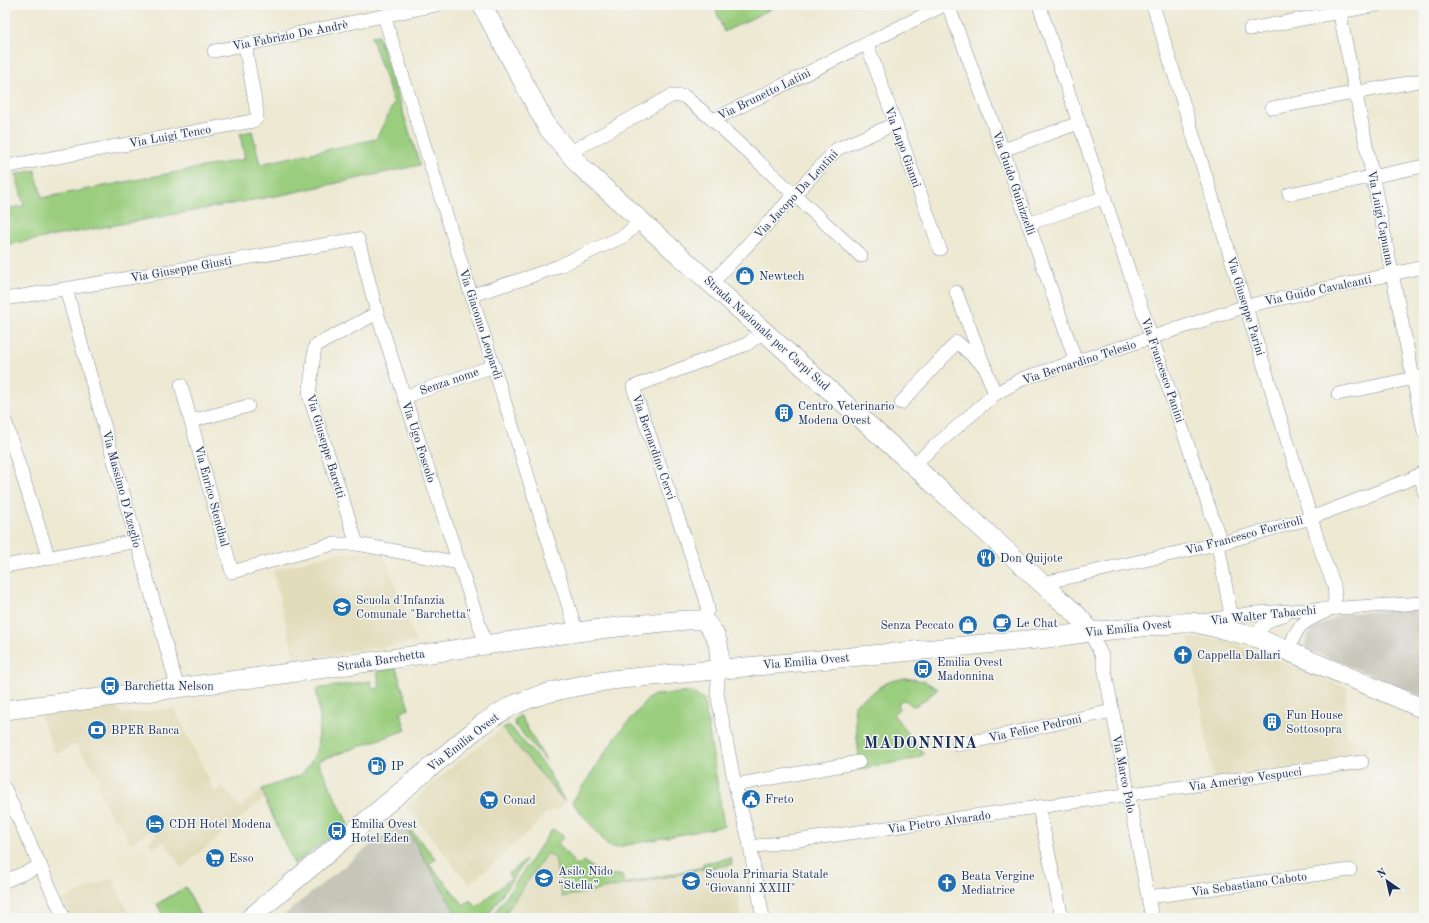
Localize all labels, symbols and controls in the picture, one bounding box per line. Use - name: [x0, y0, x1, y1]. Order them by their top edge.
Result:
- street label: Via Fabrizio De Andrè: [231, 19, 349, 53]
- street label: Via Brunetto Latini: [716, 67, 813, 123]
- street label: Via Lapo Gianni: [882, 105, 922, 189]
- street label: Via Luigi Tenco: [128, 124, 212, 150]
- street label: Via Guido Guinizzelli: [990, 130, 1036, 237]
- street label: Via Jacopo Da Lentini: [753, 148, 841, 241]
- street label: Via Luigi Capuana: [1365, 169, 1395, 267]
- street label: Via Giuseppe Giusti: [130, 255, 233, 285]
- street label: Via Giuseppe Parini: [1224, 255, 1266, 357]
- shop icon: Newtech: [734, 265, 756, 287]
- street label: Via Giacomo Leopardi: [457, 268, 504, 381]
- place label: Newtech: [759, 271, 805, 283]
- street label: Strada Nazionale per Carpi Sud: [701, 274, 831, 393]
- street label: Via Guido Cavalcanti: [1264, 274, 1373, 308]
- street label: Via Francesco Panini: [1138, 316, 1186, 424]
- street label: Via Bernardino Telesio: [1021, 339, 1138, 387]
- street label: Senza nome: [418, 366, 481, 398]
- street label: Via Giuseppe Baretti: [304, 393, 347, 500]
- street label: Via Bernardino Cervi: [629, 393, 677, 502]
- street label: Via Ugo Foscolo: [399, 400, 437, 484]
- place label: Centro Veterinario Modena Ovest: [798, 401, 895, 427]
- building icon: Centro Veterinario Modena Ovest: [773, 402, 795, 424]
- street label: Via Massimo D'Azeglio: [100, 429, 142, 549]
- street label: Via Enrico Stendhal: [192, 444, 230, 548]
- street label: Via Francesco Forciroli: [1184, 514, 1304, 557]
- restaurant icon: Don Quijote: [975, 547, 997, 569]
- place label: Don Quijote: [1000, 553, 1063, 565]
- place label: Scuola d'Infanzia Comunale "Barchetta": [356, 595, 471, 621]
- school or university icon: Scuola d'Infanzia Comunale "Barchetta": [331, 596, 353, 618]
- street label: Via Walter Tabacchi: [1210, 604, 1317, 628]
- cafe icon: Le Chat: [991, 612, 1013, 634]
- shop icon: Senza Peccato: [957, 614, 979, 636]
- place label: Le Chat: [1016, 618, 1058, 630]
- street label: Via Emilia Ovest: [1084, 618, 1172, 640]
- place label: Senza Peccato: [880, 620, 954, 632]
- church icon: Cappella Dallari: [1172, 644, 1194, 666]
- street label: Strada Barchetta: [336, 648, 426, 674]
- place label: Cappella Dallari: [1197, 650, 1281, 662]
- street label: Via Emilia Ovest: [762, 652, 850, 672]
- place label: Emilia Ovest Madonnina: [937, 657, 1003, 683]
- bus stop icon: Emilia Ovest Madonnina: [912, 658, 934, 680]
- bus stop icon: Barchetta Nelson: [99, 675, 121, 697]
- place label: Barchetta Nelson: [124, 681, 214, 693]
- place label: Fun House Sottosopra: [1286, 710, 1343, 736]
- street label: Via Emilia Ovest: [426, 711, 502, 774]
- building icon: Fun House Sottosopra: [1261, 711, 1283, 733]
- street label: Via Felice Pedroni: [988, 713, 1083, 745]
- bank icon: BPER Banca: [86, 719, 108, 741]
- place label: BPER Banca: [111, 725, 180, 737]
- street label: Via Marco Polo: [1110, 734, 1136, 814]
- district label: MADONNINA: [864, 736, 978, 752]
- fuel station icon: IP: [366, 755, 388, 777]
- place label: IP: [391, 761, 404, 773]
- street label: Via Amerigo Vespucci: [1188, 766, 1303, 794]
- public building icon: Freto: [740, 788, 762, 810]
- supermarket icon: Conad: [478, 789, 500, 811]
- place label: Freto: [765, 794, 794, 806]
- place label: Conad: [503, 795, 536, 807]
- street label: Via Pietro Alvarado: [887, 810, 992, 836]
- hotel icon: CDH Hotel Modena: [144, 813, 166, 835]
- place label: CDH Hotel Modena: [169, 819, 271, 831]
- place label: Emilia Ovest Hotel Eden: [351, 819, 417, 845]
- bus stop icon: Emilia Ovest Hotel Eden: [326, 820, 348, 842]
- supermarket icon: Esso: [204, 847, 226, 869]
- place label: Esso: [229, 853, 254, 865]
- north arrow: [1367, 861, 1407, 901]
- place label: Asilo Nido “Stella”: [558, 866, 613, 892]
- school or university icon: Asilo Nido “Stella”: [533, 867, 555, 889]
- text: N: [1376, 867, 1389, 881]
- place label: Scuola Primaria Statale "Giovanni XXIII": [705, 869, 829, 895]
- school or university icon: Scuola Primaria Statale "Giovanni XXIII": [680, 870, 702, 892]
- place label: Beata Vergine Mediatrice: [961, 871, 1035, 897]
- street label: Via Sebastiano Caboto: [1190, 871, 1308, 899]
- church icon: Beata Vergine Mediatrice: [936, 872, 958, 894]

